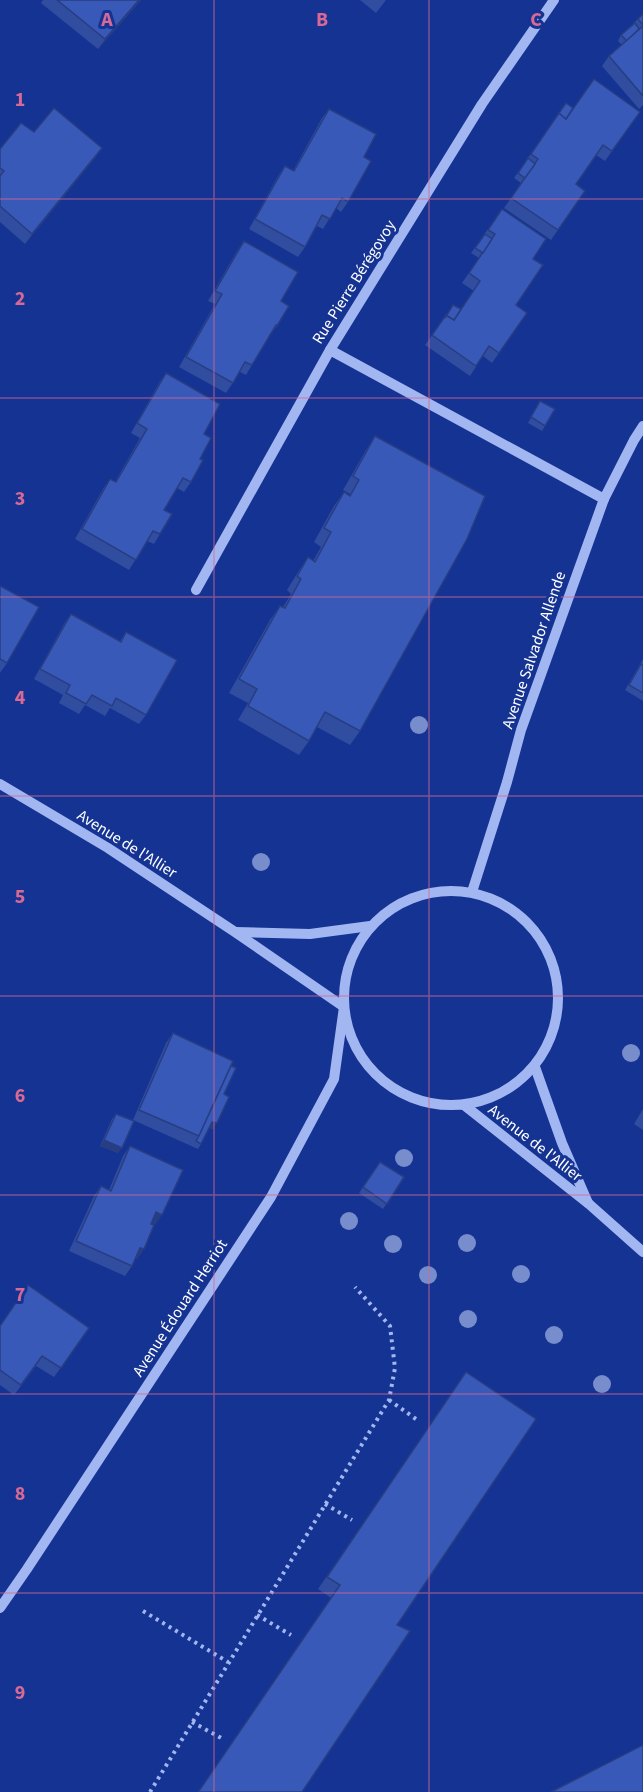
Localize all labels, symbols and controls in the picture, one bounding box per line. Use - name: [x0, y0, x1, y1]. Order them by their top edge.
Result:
- text: A: [100, 6, 113, 34]
- text: B: [316, 6, 328, 34]
- text: C: [530, 6, 542, 34]
- text: 1: [15, 86, 25, 114]
- street label: Rue Pierre Bérégovoy: [307, 215, 401, 348]
- text: 2: [15, 285, 25, 313]
- text: 3: [15, 485, 25, 513]
- street label: Avenue Salvador Allende: [497, 568, 571, 732]
- text: 4: [15, 684, 26, 712]
- street label: Avenue de l'Allier: [73, 804, 182, 884]
- text: 5: [15, 883, 25, 911]
- text: 6: [15, 1082, 25, 1110]
- street label: Avenue de l'Allier: [483, 1099, 587, 1187]
- street label: Avenue Édouard Herriot: [127, 1235, 233, 1381]
- text: 7: [15, 1281, 25, 1309]
- text: 8: [15, 1480, 25, 1508]
- text: 9: [15, 1679, 25, 1707]

